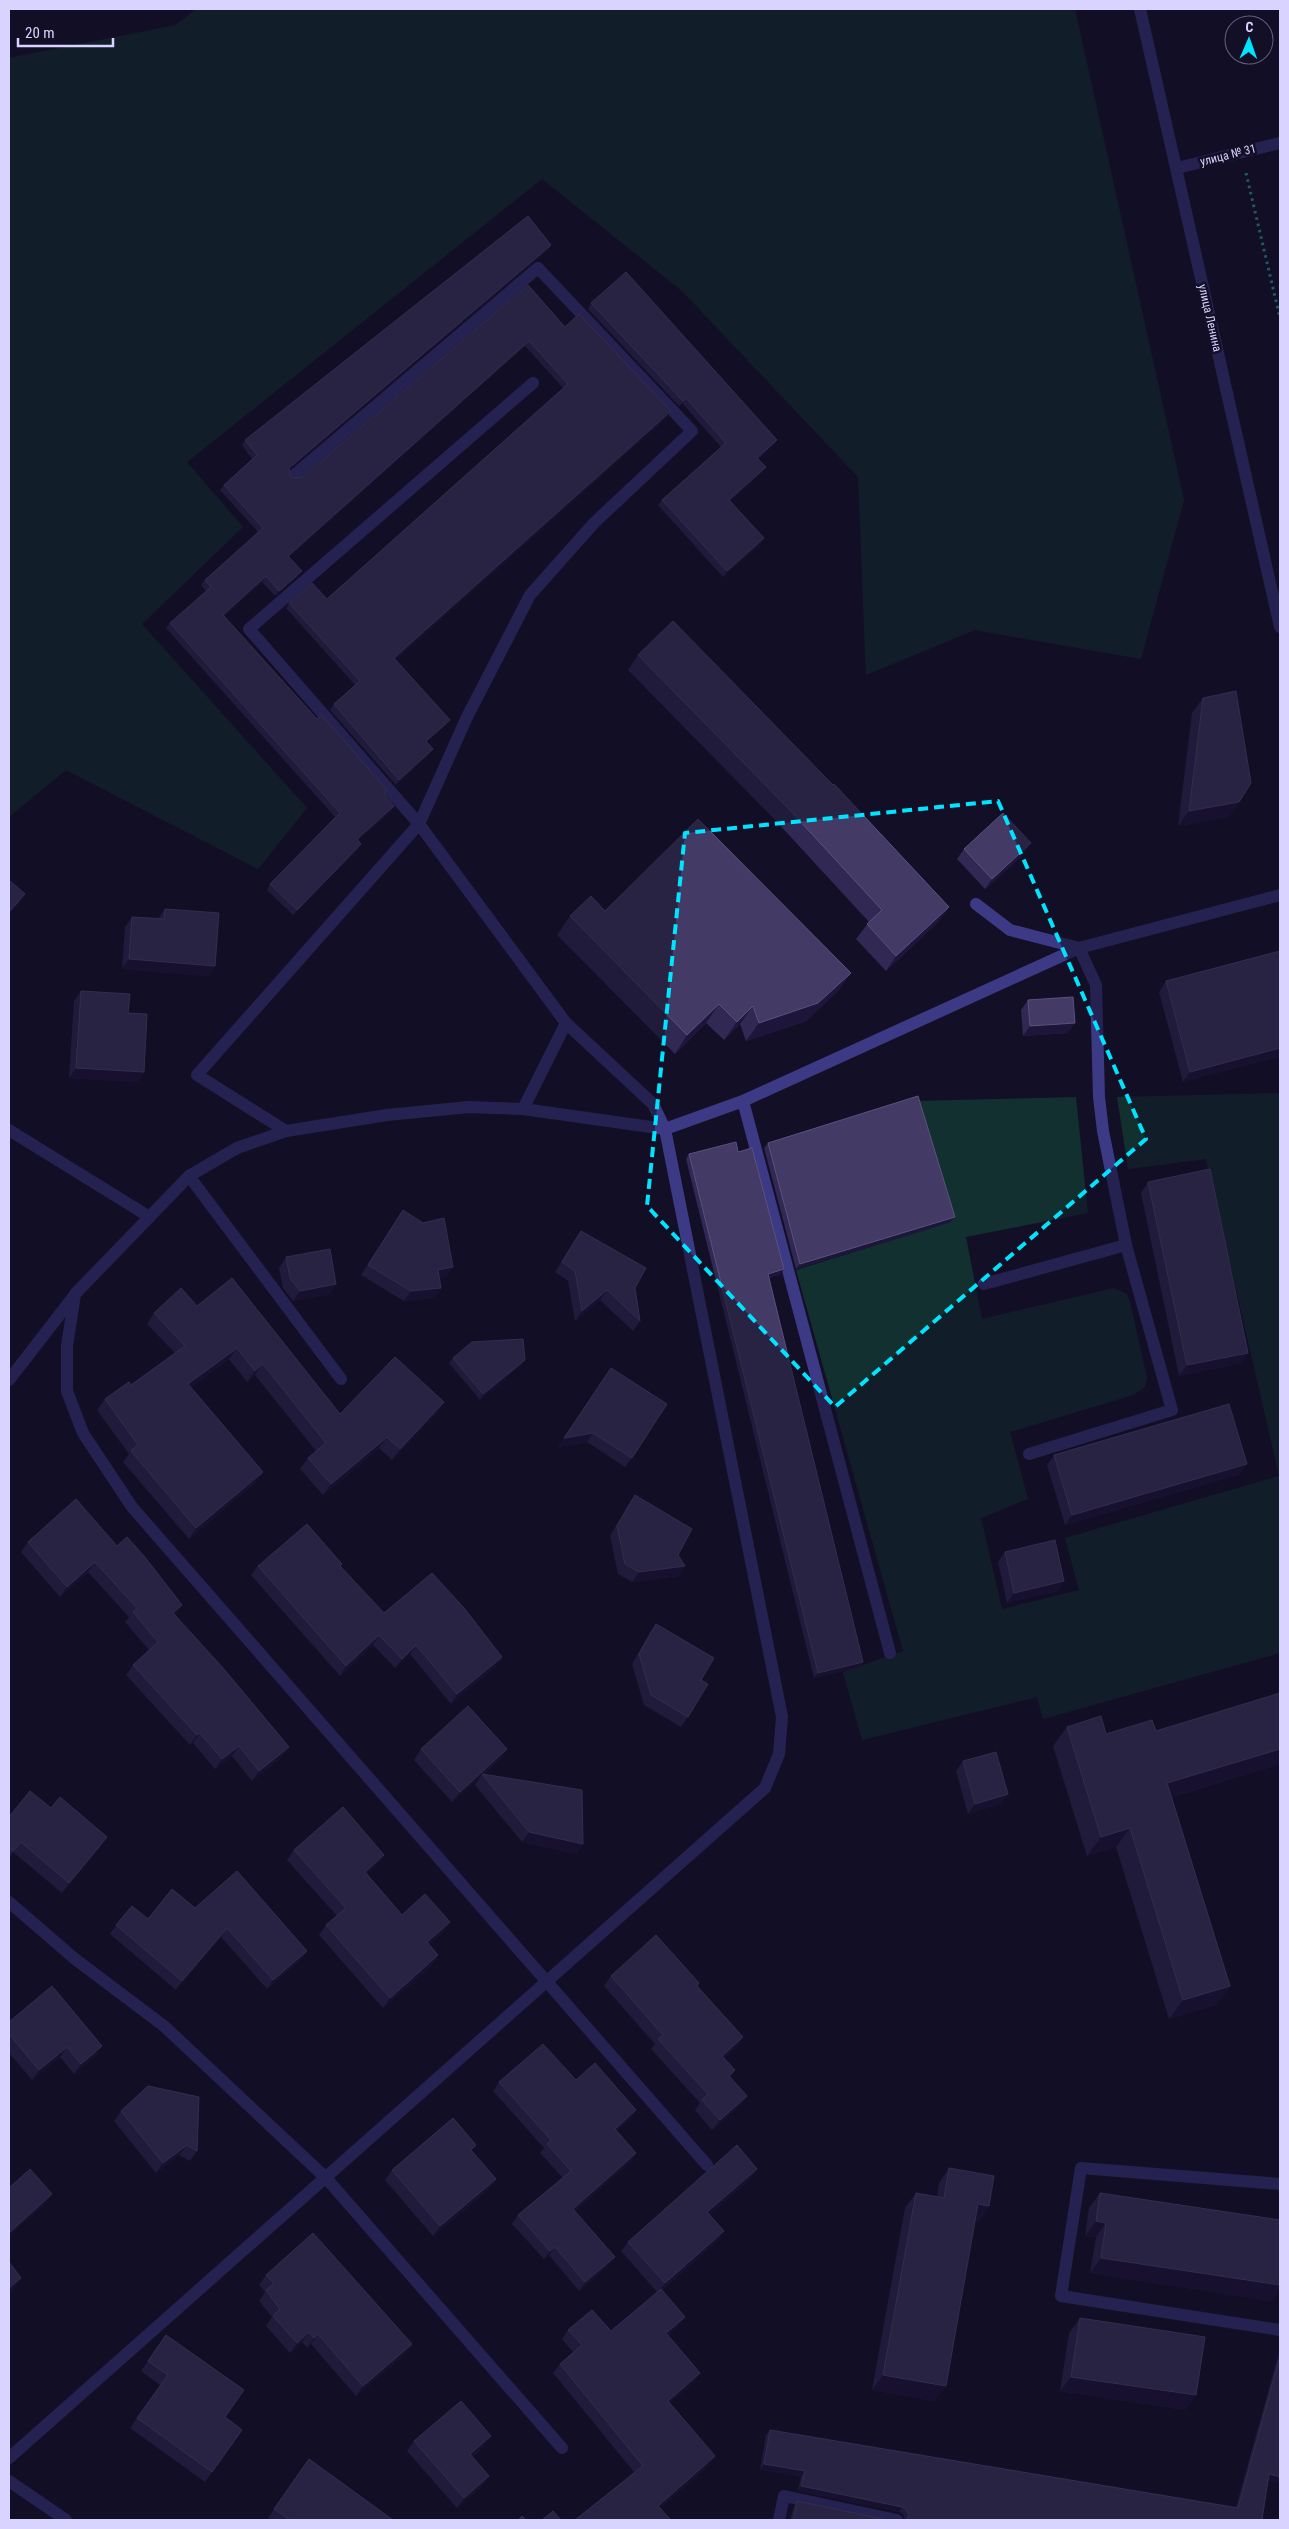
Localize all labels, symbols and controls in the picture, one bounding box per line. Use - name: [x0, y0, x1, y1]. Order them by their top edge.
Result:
- scale bar: [18, 15, 112, 47]
- north arrow: [1224, 15, 1274, 65]
- text: С: [1245, 19, 1254, 35]
- text: 20 m: [25, 24, 55, 42]
- street label: улица № 31: [1199, 141, 1257, 169]
- street label: улица Ленина: [1195, 283, 1225, 353]

